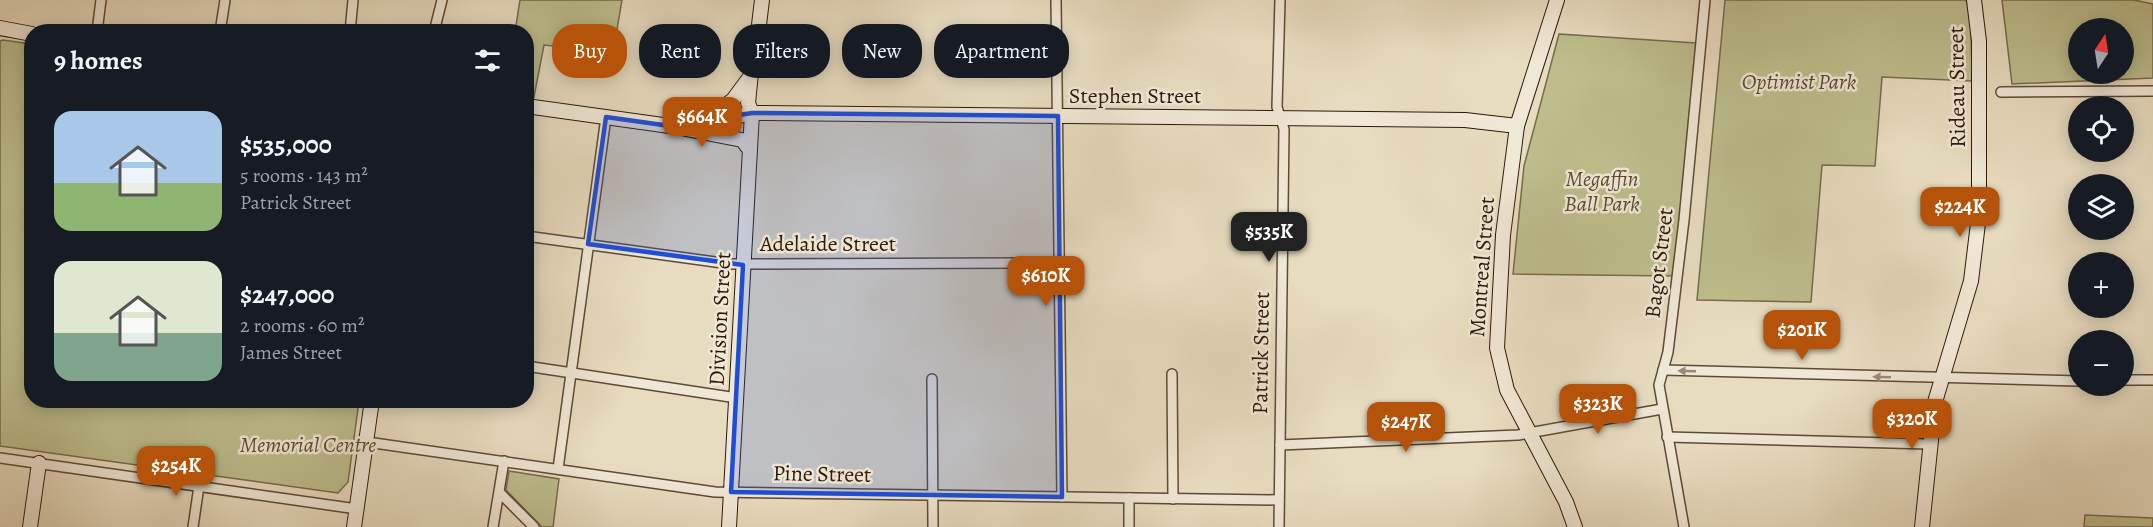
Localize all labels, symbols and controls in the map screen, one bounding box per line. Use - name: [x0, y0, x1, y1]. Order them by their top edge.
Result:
- north arrow: [2068, 18, 2134, 84]
- map controls: [2068, 18, 2134, 396]
- chip: Buy: [552, 24, 627, 78]
- chip: Rent: [639, 24, 721, 78]
- chip: Filters: [733, 24, 830, 78]
- chip: New: [842, 24, 922, 78]
- chip: Apartment: [934, 24, 1069, 78]
- street label: Rideau Street: [1941, 26, 1973, 148]
- text: 9 homes: [54, 43, 143, 78]
- icon: filters: [471, 44, 504, 77]
- park label: Optimist Park: [1742, 67, 1856, 97]
- street label: Stephen Street: [1069, 81, 1201, 111]
- button: locate: [2068, 96, 2134, 162]
- pin: $664K: [660, 97, 744, 148]
- text: $664K: [677, 103, 727, 130]
- text: $535,000: [240, 127, 332, 162]
- icon: home: [102, 135, 174, 207]
- text: 5 rooms · 143 m²: [240, 162, 368, 189]
- park label: Megaffin Ball Park: [1564, 164, 1640, 219]
- button: layers: [2068, 174, 2134, 240]
- pin: $224K: [1918, 187, 2002, 238]
- text: Patrick Street: [240, 189, 351, 216]
- text: $224K: [1934, 193, 1986, 220]
- street label: Montreal Street: [1462, 196, 1502, 338]
- street label: Bagot Street: [1637, 206, 1681, 320]
- pin: $535K: [1227, 212, 1311, 263]
- text: $535K: [1245, 218, 1293, 245]
- street label: Adelaide Street: [759, 229, 896, 259]
- street label: Division Street: [702, 251, 738, 387]
- button: +: [2068, 252, 2134, 318]
- pin: $610K: [1004, 256, 1088, 307]
- text: $610K: [1021, 262, 1071, 289]
- text: $247,000: [240, 277, 334, 312]
- icon: home: [102, 285, 174, 357]
- street label: Patrick Street: [1245, 291, 1277, 415]
- pin: $201K: [1760, 310, 1844, 361]
- text: 2 rooms · 60 m²: [240, 312, 364, 339]
- text: $201K: [1777, 316, 1827, 343]
- button: −: [2068, 330, 2134, 396]
- text: James Street: [240, 339, 342, 366]
- one-way arrow: [1678, 366, 1697, 376]
- one-way arrow: [1873, 373, 1892, 382]
- pin: $323K: [1556, 384, 1640, 435]
- text: $323K: [1573, 390, 1623, 417]
- pin: $320K: [1870, 399, 1954, 450]
- pin: $247K: [1364, 402, 1448, 453]
- text: $320K: [1887, 405, 1937, 432]
- text: $247K: [1381, 408, 1431, 435]
- park label: Memorial Centre: [240, 430, 376, 460]
- pin: $254K: [134, 446, 218, 497]
- text: $254K: [151, 452, 201, 479]
- street label: Pine Street: [773, 458, 871, 490]

